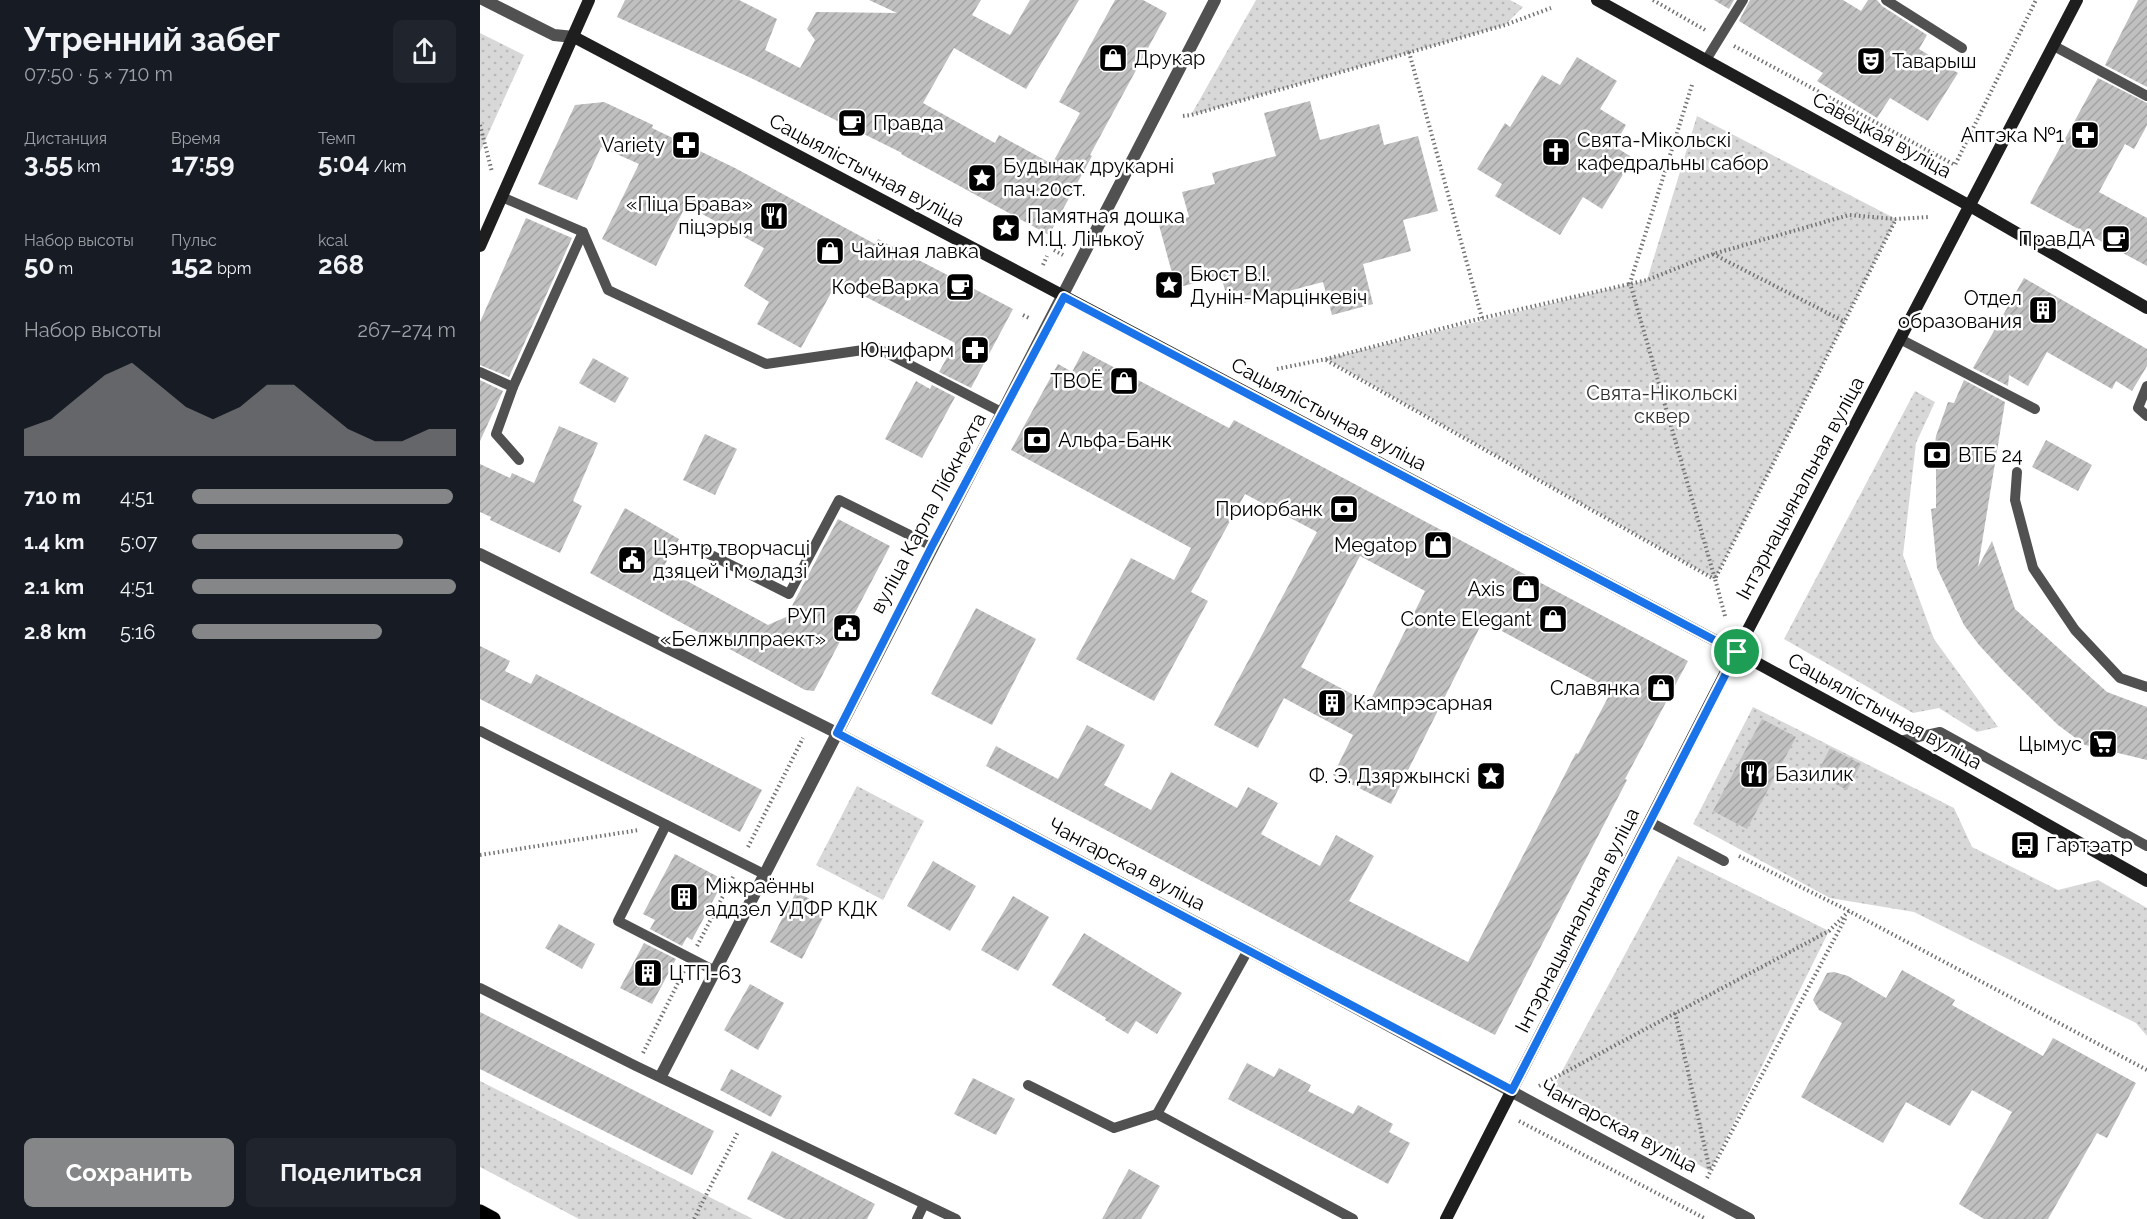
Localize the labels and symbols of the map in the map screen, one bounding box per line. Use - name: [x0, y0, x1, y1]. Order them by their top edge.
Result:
- shop icon: Друкар: [1097, 42, 1129, 74]
- theatre icon: Таварыш: [1855, 45, 1887, 77]
- place label: Друкар: [1134, 46, 1205, 70]
- place label: Таварыш: [1892, 49, 1976, 73]
- street label: Савецкая вуліца: [1808, 87, 1956, 183]
- cafe icon: Правда: [836, 107, 868, 139]
- street label: Сацыялістычная вуліца: [765, 108, 969, 232]
- place label: Правда: [873, 111, 944, 135]
- pharmacy icon: Аптэка №1: [2069, 119, 2101, 151]
- place label: Аптэка №1: [1961, 123, 2064, 147]
- place label: Свята-Мікольскі кафедральны сабор: [1577, 128, 1769, 175]
- pharmacy icon: Variety: [670, 129, 702, 161]
- place label: Variety: [601, 133, 665, 157]
- church icon: Свята-Мікольскі кафедральны сабор: [1540, 136, 1572, 168]
- place label: Будынак друкарні пач.20ст.: [1003, 154, 1174, 201]
- place icon: Будынак друкарні пач.20ст.: [966, 162, 998, 194]
- place label: «Піца Брава» піцэрыя: [626, 192, 753, 239]
- restaurant icon: «Піца Брава» піцэрыя: [758, 200, 790, 232]
- place label: Памятная дошка М.Ц. Лінькоў: [1027, 204, 1185, 251]
- place icon: Памятная дошка М.Ц. Лінькоў: [990, 212, 1022, 244]
- cafe icon: ПравДА: [2100, 223, 2132, 255]
- place label: ПравДА: [2018, 227, 2095, 251]
- shop icon: Чайная лавка: [814, 235, 846, 267]
- place label: Чайная лавка: [851, 239, 979, 263]
- place label: Бюст В.І. Дунін-Марцінкевіч: [1190, 262, 1367, 309]
- place icon: Бюст В.І. Дунін-Марцінкевіч: [1153, 269, 1185, 301]
- cafe icon: КофеВарка: [944, 271, 976, 303]
- place label: КофеВарка: [832, 275, 939, 299]
- place label: Отдел образования: [1898, 286, 2022, 333]
- building icon: Отдел образования: [2027, 294, 2059, 326]
- pharmacy icon: Юнифарм: [959, 334, 991, 366]
- place label: Юнифарм: [860, 338, 954, 362]
- street label: Сацыялістычная вуліца: [1227, 352, 1431, 476]
- shop icon: ТВОЁ: [1108, 365, 1140, 397]
- place label: ТВОЁ: [1050, 369, 1103, 393]
- street label: Інтэрнацыянальная вуліца: [1731, 372, 1869, 604]
- park label: Свята-Нікольскі сквер: [1586, 381, 1738, 428]
- street label: вуліца Карла Лібкнехта: [865, 409, 991, 617]
- bank icon: Альфа-Банк: [1021, 424, 1053, 456]
- place label: Альфа-Банк: [1058, 428, 1172, 452]
- bank icon: ВТБ 24: [1921, 439, 1953, 471]
- place label: ВТБ 24: [1958, 443, 2023, 467]
- bank icon: Приорбанк: [1328, 493, 1360, 525]
- place label: Приорбанк: [1215, 497, 1323, 521]
- shop icon: Megatop: [1422, 529, 1454, 561]
- place label: Megatop: [1334, 533, 1417, 557]
- place label: Цэнтр творчасці дзяцей і моладзі: [653, 536, 810, 583]
- public building icon: Цэнтр творчасці дзяцей і моладзі: [616, 544, 648, 576]
- shop icon: Axis: [1510, 573, 1542, 605]
- place label: Axis: [1467, 577, 1505, 601]
- shop icon: Conte Elegant: [1537, 603, 1569, 635]
- place label: РУП «Белжылпраект»: [660, 604, 826, 651]
- place label: Conte Elegant: [1401, 607, 1532, 631]
- public building icon: РУП «Белжылпраект»: [831, 612, 863, 644]
- pin: [1711, 626, 1762, 677]
- street label: Сацыялістычная вуліца: [1784, 648, 1986, 774]
- shop icon: Славянка: [1645, 672, 1677, 704]
- place label: Славянка: [1550, 676, 1640, 700]
- building icon: Кампрэсарная: [1316, 687, 1348, 719]
- place label: Кампрэсарная: [1353, 691, 1493, 715]
- supermarket icon: Цымус: [2087, 728, 2119, 760]
- place label: Цымус: [2018, 732, 2082, 756]
- restaurant icon: Базилик: [1738, 758, 1770, 790]
- place icon: Ф. Э. Дзяржынскі: [1475, 760, 1507, 792]
- place label: Базилик: [1775, 762, 1854, 786]
- place label: Ф. Э. Дзяржынскі: [1309, 764, 1470, 788]
- street label: Інтэрнацыянальная вуліца: [1510, 804, 1644, 1036]
- street label: Чангарская вуліца: [1044, 813, 1210, 915]
- bus stop icon: Гартэатр: [2009, 829, 2041, 861]
- place label: Гартэатр: [2046, 833, 2133, 857]
- place label: Міжраённы аддзел УДФР КДК: [705, 874, 878, 921]
- building icon: Міжраённы аддзел УДФР КДК: [668, 881, 700, 913]
- building icon: ЦТП-63: [632, 957, 664, 989]
- place label: ЦТП-63: [669, 961, 741, 985]
- street label: Чангарская вуліца: [1536, 1075, 1702, 1177]

